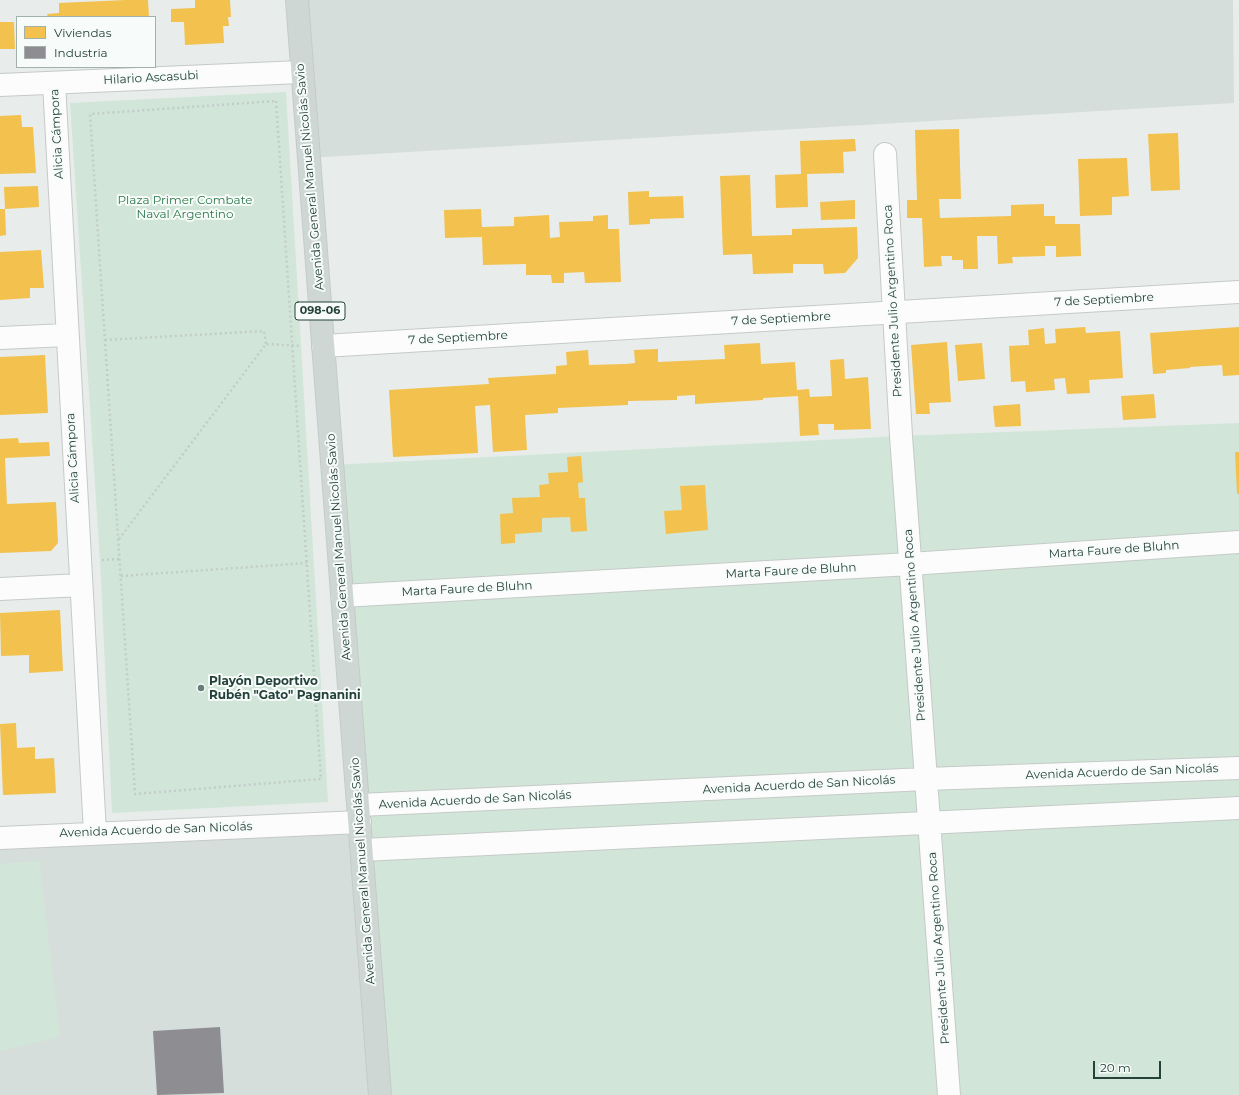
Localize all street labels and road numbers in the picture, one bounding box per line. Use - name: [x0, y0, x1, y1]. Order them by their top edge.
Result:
- street label: Avenida General Manuel Nicolás Savio: [293, 63, 327, 291]
- street label: Hilario Ascasubi: [103, 68, 199, 88]
- street label: Alicia Cámpora: [47, 88, 67, 180]
- street label: Presidente Julio Argentino Roca: [881, 204, 905, 398]
- street label: 7 de Septiembre: [1054, 290, 1154, 310]
- road number: 098-06: [295, 302, 345, 320]
- street label: 7 de Septiembre: [731, 309, 831, 329]
- street label: 7 de Septiembre: [408, 328, 508, 348]
- street label: Alicia Cámpora: [63, 412, 83, 504]
- street label: Avenida General Manuel Nicolás Savio: [324, 433, 354, 661]
- street label: Presidente Julio Argentino Roca: [901, 528, 929, 722]
- street label: Marta Faure de Bluhn: [1048, 538, 1180, 562]
- street label: Marta Faure de Bluhn: [725, 560, 857, 582]
- street label: Marta Faure de Bluhn: [401, 578, 533, 600]
- street label: Avenida General Manuel Nicolás Savio: [348, 757, 378, 985]
- street label: Avenida Acuerdo de San Nicolás: [1025, 761, 1219, 783]
- street label: Avenida Acuerdo de San Nicolás: [702, 773, 896, 797]
- street label: Avenida Acuerdo de San Nicolás: [378, 788, 572, 812]
- street label: Avenida Acuerdo de San Nicolás: [59, 819, 253, 841]
- street label: Presidente Julio Argentino Roca: [925, 851, 953, 1045]

